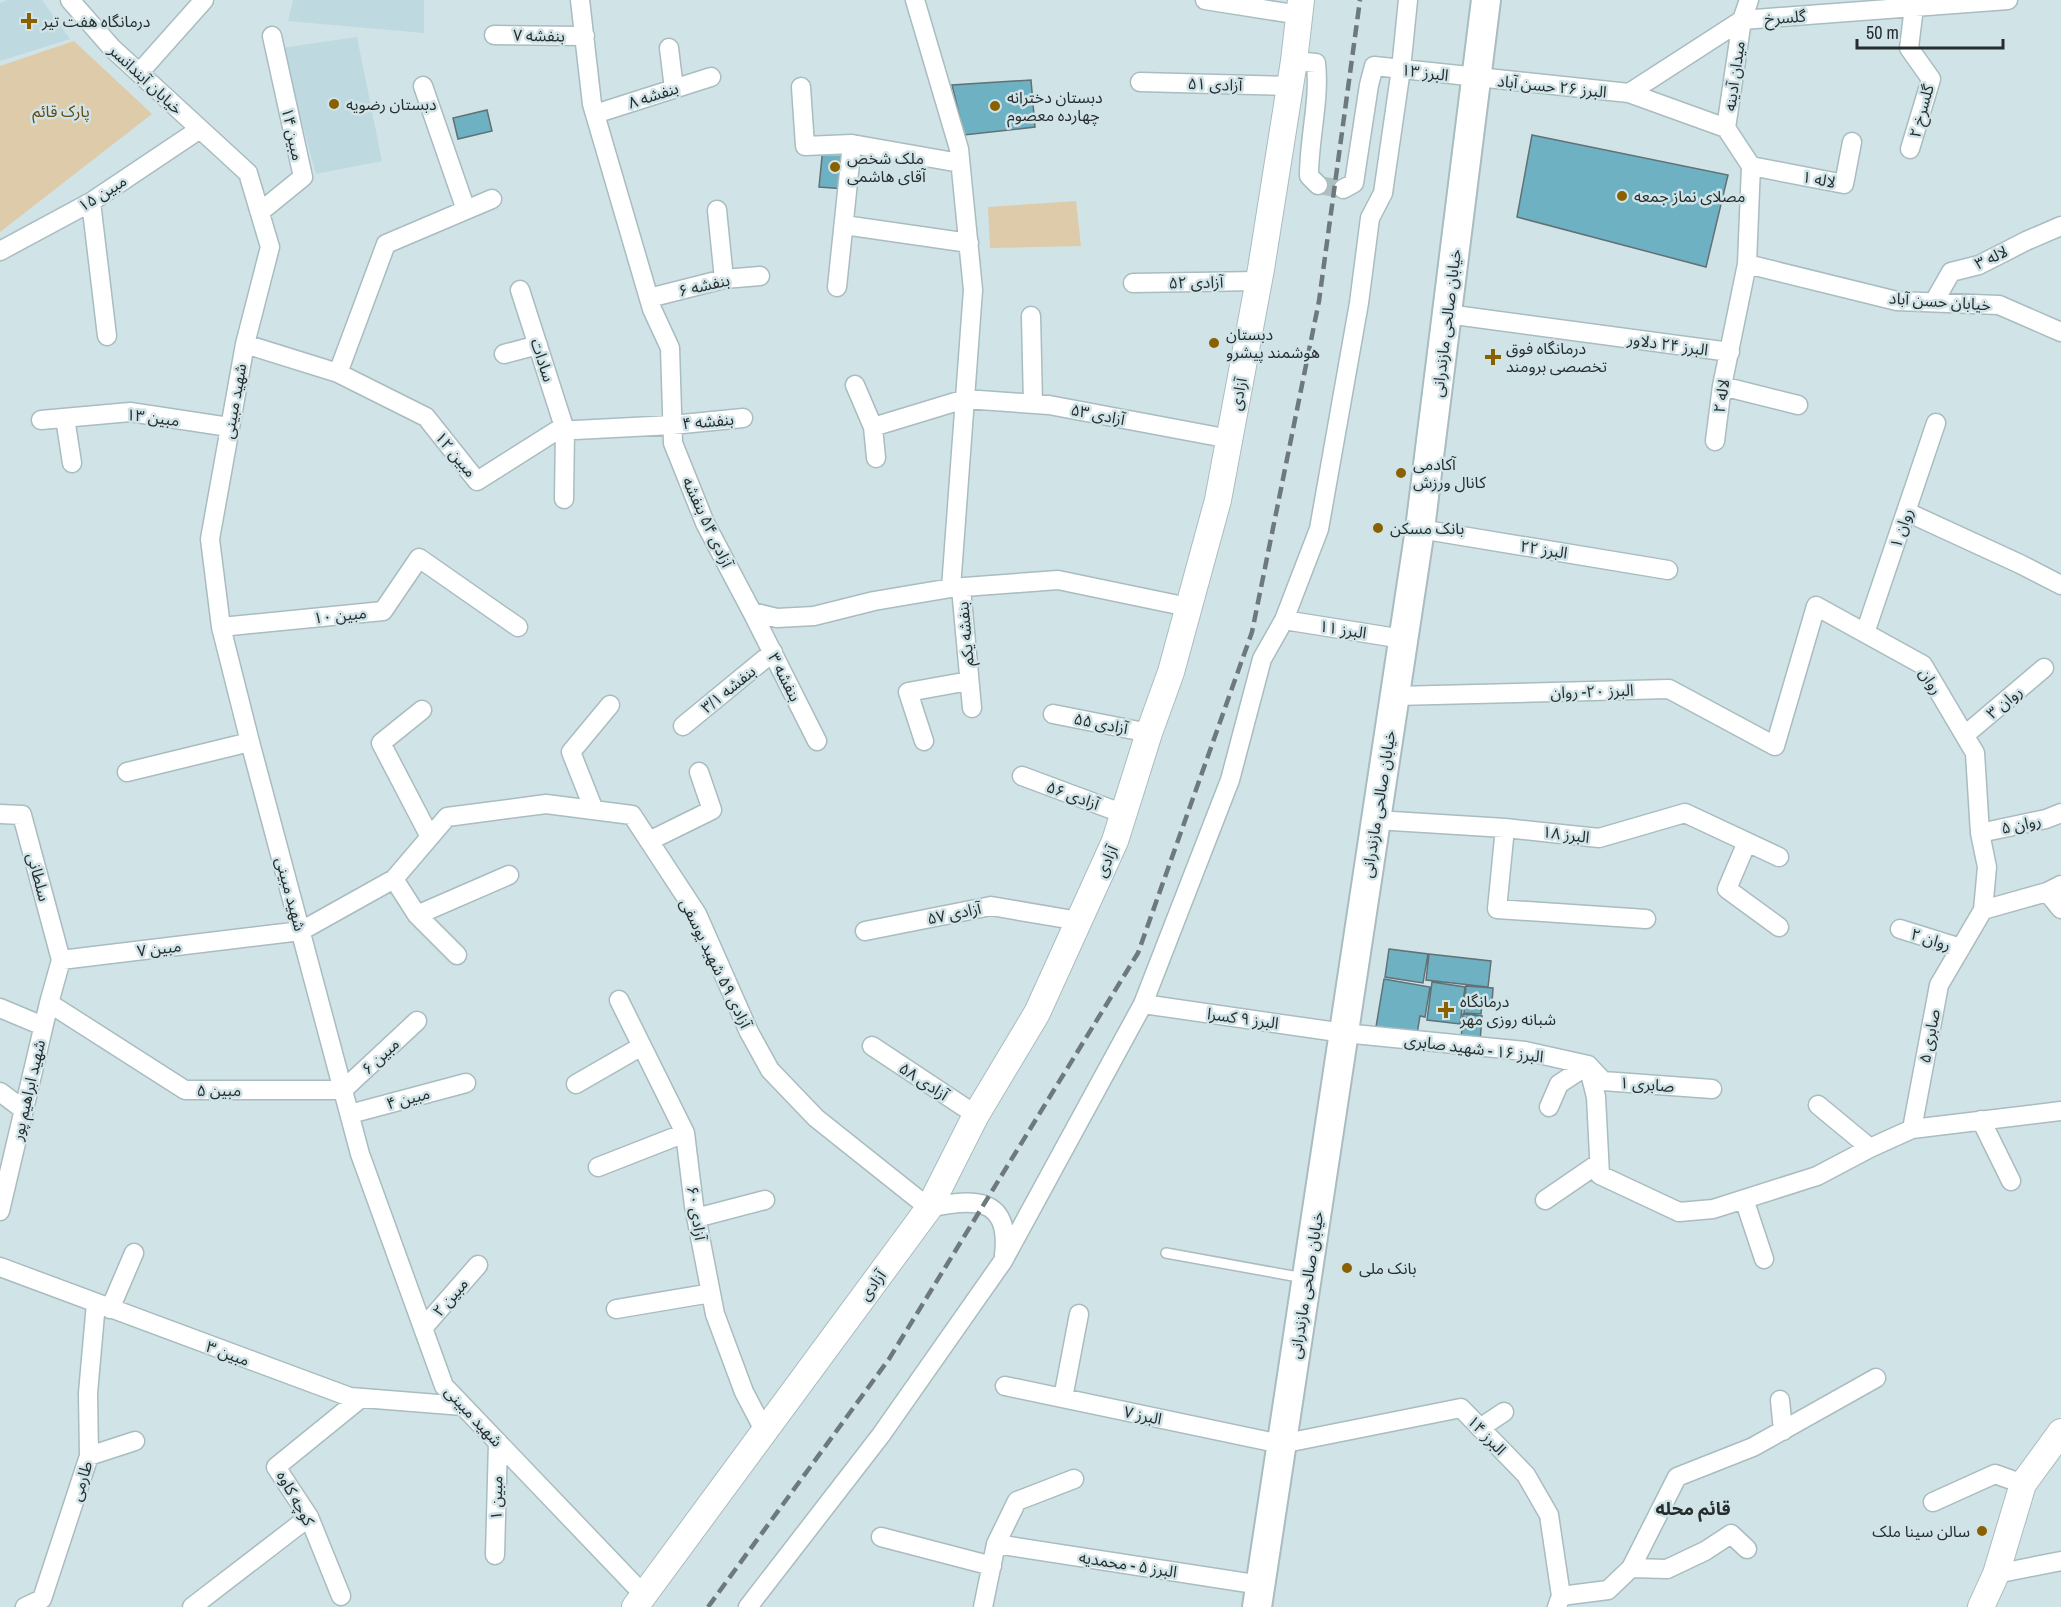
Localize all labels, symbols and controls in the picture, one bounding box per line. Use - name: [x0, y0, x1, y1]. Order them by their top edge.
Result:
- street label: گلسرخ: [1764, 5, 1807, 31]
- place label: درمانگاه هفت تیر: [41, 10, 150, 32]
- marker: درمانگاه هفت تیر: [20, 12, 38, 30]
- scale bar: [1857, 12, 2002, 50]
- text: 50 m: [1866, 20, 1899, 45]
- street label: بنفشه ۷: [513, 24, 565, 46]
- street label: خیابان آبندانسر: [103, 38, 188, 119]
- street label: میدان آدینه: [1718, 39, 1750, 113]
- street label: البرز ۱۳: [1400, 58, 1450, 86]
- street label: البرز ۲۶ حسن آباد: [1496, 69, 1608, 103]
- street label: آزادی ۵۱: [1187, 72, 1244, 96]
- street label: بنفشه ۸: [625, 77, 681, 113]
- street label: گلسرخ ۲: [1903, 82, 1941, 141]
- place label: دبستان دخترانه چهارده معصوم: [1007, 86, 1103, 128]
- place label: دبستان رضویه: [346, 93, 437, 115]
- marker: دبستان رضویه: [327, 97, 341, 111]
- marker: دبستان دخترانه چهارده معصوم: [988, 99, 1002, 113]
- park label: پارک قائم: [32, 100, 90, 124]
- street label: مبین ۱۴: [277, 106, 309, 162]
- place label: ملک شخص آقای هاشمی: [847, 147, 927, 187]
- marker: ملک شخص آقای هاشمی: [828, 160, 842, 174]
- street label: لاله ۱: [1800, 165, 1838, 193]
- street label: مبین ۱۵: [73, 169, 131, 217]
- place label: مصلای نماز جمعه: [1634, 185, 1746, 207]
- marker: مصلای نماز جمعه: [1615, 189, 1629, 203]
- street label: لاله ۳: [1971, 240, 2011, 274]
- street label: خیابان صالحی مازندرانی: [1426, 248, 1466, 398]
- street label: بنفشه ۶: [676, 268, 732, 302]
- street label: آزادی ۵۲: [1168, 271, 1225, 293]
- street label: خیابان حسن آباد: [1888, 286, 1992, 316]
- place label: دبستان هوشمند پیشرو: [1226, 323, 1320, 363]
- street label: البرز ۲۴ دلاور: [1625, 327, 1710, 361]
- street label: سادات: [526, 335, 560, 385]
- marker: دبستان هوشمند پیشرو: [1207, 336, 1221, 350]
- place label: درمانگاه فوق تخصصی برومند: [1506, 337, 1607, 377]
- marker: درمانگاه فوق تخصصی برومند: [1484, 348, 1502, 366]
- street label: شهید مبینی: [217, 362, 251, 440]
- street label: آزادی: [1224, 374, 1252, 412]
- street label: لاله ۲: [1707, 377, 1735, 415]
- street label: آزادی ۵۳: [1069, 398, 1128, 430]
- street label: مبین ۱۳: [125, 403, 181, 431]
- street label: بنفشه ۴: [681, 408, 735, 434]
- street label: مبین ۱۲: [430, 426, 482, 482]
- place label: آکادمی کانال ورزش: [1413, 453, 1486, 493]
- marker: آکادمی کانال ورزش: [1394, 466, 1408, 480]
- street label: آزادی ۵۴ بنفشه: [677, 473, 739, 572]
- street label: روان ۱: [1884, 505, 1918, 551]
- place label: بانک مسکن: [1390, 517, 1464, 539]
- marker: بانک مسکن: [1371, 521, 1385, 535]
- street label: البرز ۲۲: [1519, 534, 1569, 564]
- street label: مبین ۱۰: [312, 601, 368, 629]
- street label: بنفشه یکم: [951, 601, 981, 667]
- street label: البرز ۱۱: [1318, 614, 1368, 644]
- street label: بنفشه ۳: [763, 649, 807, 705]
- street label: بنفشه ۳/۱: [696, 660, 760, 718]
- street label: روان: [1914, 663, 1948, 699]
- street label: البرز ۲۰- روان: [1550, 679, 1634, 703]
- street label: روان ۳: [1981, 681, 2027, 723]
- street label: آزادی ۵۵: [1072, 707, 1131, 739]
- street label: خیابان صالحی مازندرانی: [1355, 729, 1401, 879]
- street label: آزادی ۵۶: [1043, 775, 1104, 815]
- street label: روان ۵: [1999, 809, 2043, 839]
- street label: البرز ۱۸: [1541, 820, 1591, 848]
- street label: آزادی: [1089, 840, 1123, 880]
- street label: سلطانی: [22, 850, 56, 904]
- street label: شهید مبینی: [271, 854, 311, 934]
- street label: آزادی ۵۹ شهید یوسفی: [675, 894, 758, 1033]
- street label: آزادی ۵۷: [925, 896, 984, 929]
- street label: روان ۲: [1908, 923, 1954, 955]
- street label: مبین ۷: [136, 934, 182, 962]
- place label: درمانگاه شبانه روزی مهر: [1459, 990, 1556, 1030]
- marker: درمانگاه شبانه روزی مهر: [1437, 1001, 1455, 1019]
- street label: البرز ۹ کسرا: [1206, 1002, 1280, 1034]
- street label: صابری ۵: [1913, 1007, 1945, 1065]
- street label: البرز ۱۶ - شهید صابری: [1403, 1029, 1545, 1067]
- street label: مبین ۶: [356, 1033, 404, 1079]
- street label: شهید ابراهیم پور: [6, 1038, 52, 1144]
- street label: آزادی ۵۸: [895, 1057, 954, 1106]
- street label: صابری ۱: [1619, 1071, 1675, 1097]
- street label: مبین ۵: [197, 1079, 241, 1101]
- street label: مبین ۴: [384, 1082, 432, 1114]
- street label: آزادی ۶۰: [682, 1184, 712, 1243]
- street label: خیابان صالحی مازندرانی: [1283, 1210, 1329, 1360]
- place label: بانک ملی: [1359, 1257, 1417, 1279]
- marker: بانک ملی: [1340, 1261, 1354, 1275]
- street label: آزادی: [853, 1264, 891, 1305]
- street label: مبین ۲: [427, 1273, 473, 1321]
- street label: مبین ۳: [203, 1335, 253, 1371]
- street label: شهید مبینی: [440, 1381, 508, 1451]
- street label: البرز ۷: [1122, 1400, 1164, 1430]
- street label: البرز ۱۴: [1463, 1410, 1511, 1460]
- street label: طارمی: [65, 1458, 98, 1504]
- street label: کوچه کاوه: [272, 1466, 320, 1530]
- street label: مبین ۱: [485, 1476, 507, 1520]
- district label: قائم محله: [1656, 1496, 1730, 1522]
- place label: سالن سینا ملک: [1872, 1520, 1970, 1542]
- marker: سالن سینا ملک: [1975, 1524, 1989, 1538]
- street label: البرز ۵ - محمدیه: [1077, 1545, 1179, 1583]

